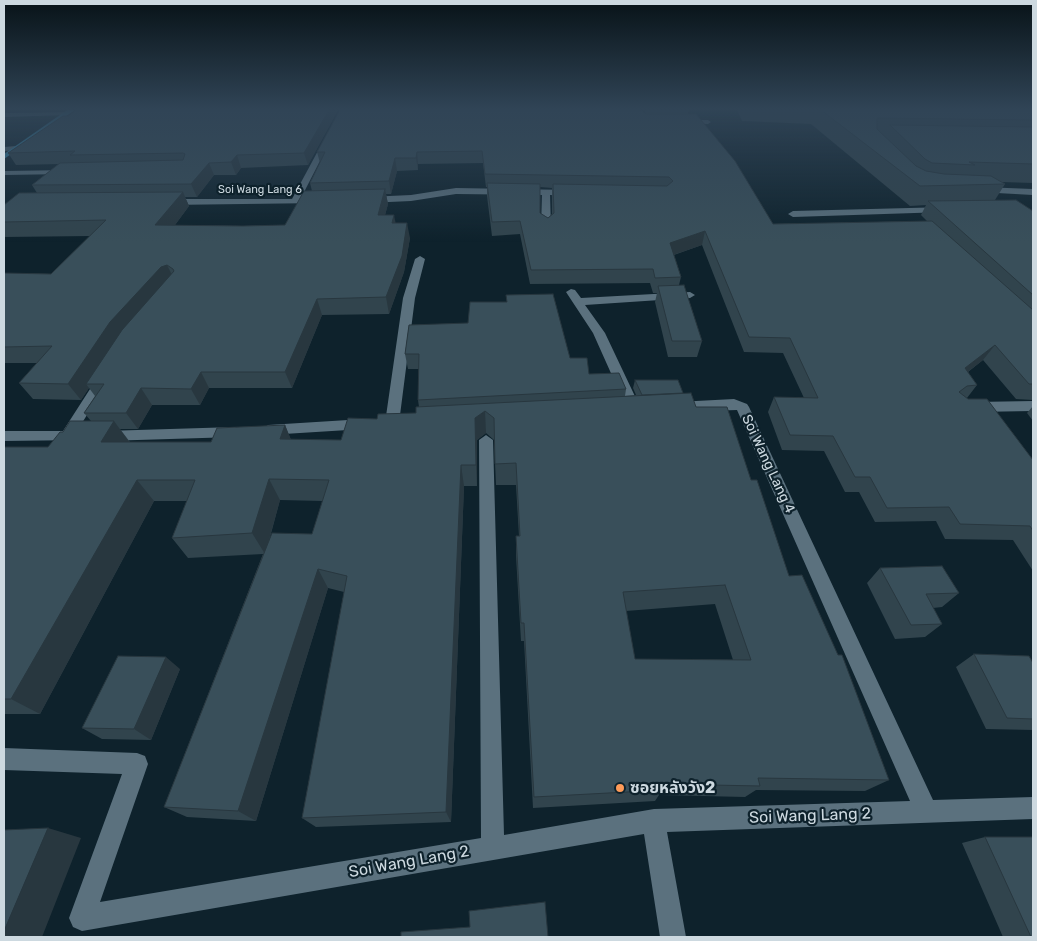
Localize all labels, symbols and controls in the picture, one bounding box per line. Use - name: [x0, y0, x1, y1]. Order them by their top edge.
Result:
- street label: Soi Wang Lang 6: [218, 183, 302, 197]
- street label: Soi Wang Lang 4: [738, 412, 798, 516]
- place label: ซอยหลังวัง2: [630, 778, 716, 798]
- marker: ซอยหลังวัง2: [614, 782, 626, 794]
- street label: Soi Wang Lang 2: [749, 804, 871, 828]
- street label: Soi Wang Lang 2: [347, 842, 471, 882]

